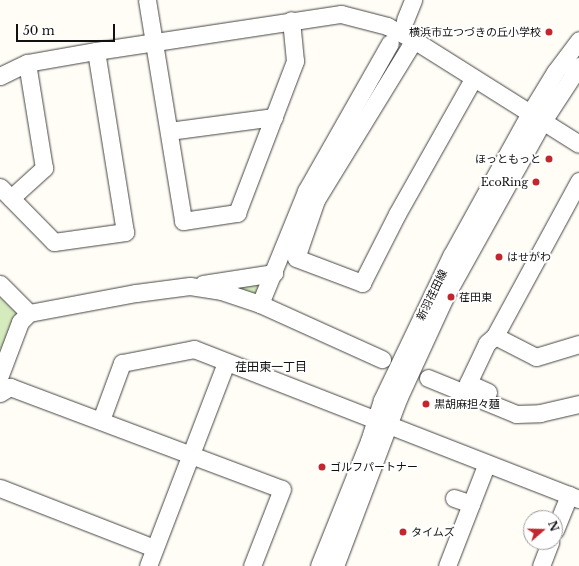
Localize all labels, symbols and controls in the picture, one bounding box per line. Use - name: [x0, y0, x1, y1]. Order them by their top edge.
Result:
- scale bar: [18, 16, 117, 42]
- text: 50 m: [23, 23, 55, 38]
- place label: 横浜市立つづきの丘小学校: [409, 25, 541, 39]
- marker: 横浜市立つづきの丘小学校: [544, 27, 554, 37]
- place label: ほっともっと: [475, 152, 541, 166]
- marker: ほっともっと: [544, 154, 554, 164]
- place label: EcoRing: [481, 175, 528, 189]
- marker: EcoRing: [531, 177, 541, 187]
- place label: はせがわ: [507, 250, 551, 264]
- marker: はせがわ: [494, 252, 504, 262]
- street label: 新羽荏田線: [414, 267, 450, 323]
- place label: 荏田東: [459, 290, 492, 304]
- marker: 荏田東: [446, 292, 456, 302]
- district label: 荏田東一丁目: [235, 360, 307, 374]
- place label: 黒胡麻担々麺: [434, 397, 500, 411]
- marker: 黒胡麻担々麺: [421, 399, 431, 409]
- place label: ゴルフパートナー: [330, 460, 418, 474]
- marker: ゴルフパートナー: [317, 462, 327, 472]
- north arrow: [523, 510, 563, 550]
- text: N: [545, 519, 562, 533]
- place label: タイムズ: [411, 525, 455, 539]
- marker: タイムズ: [398, 527, 408, 537]

